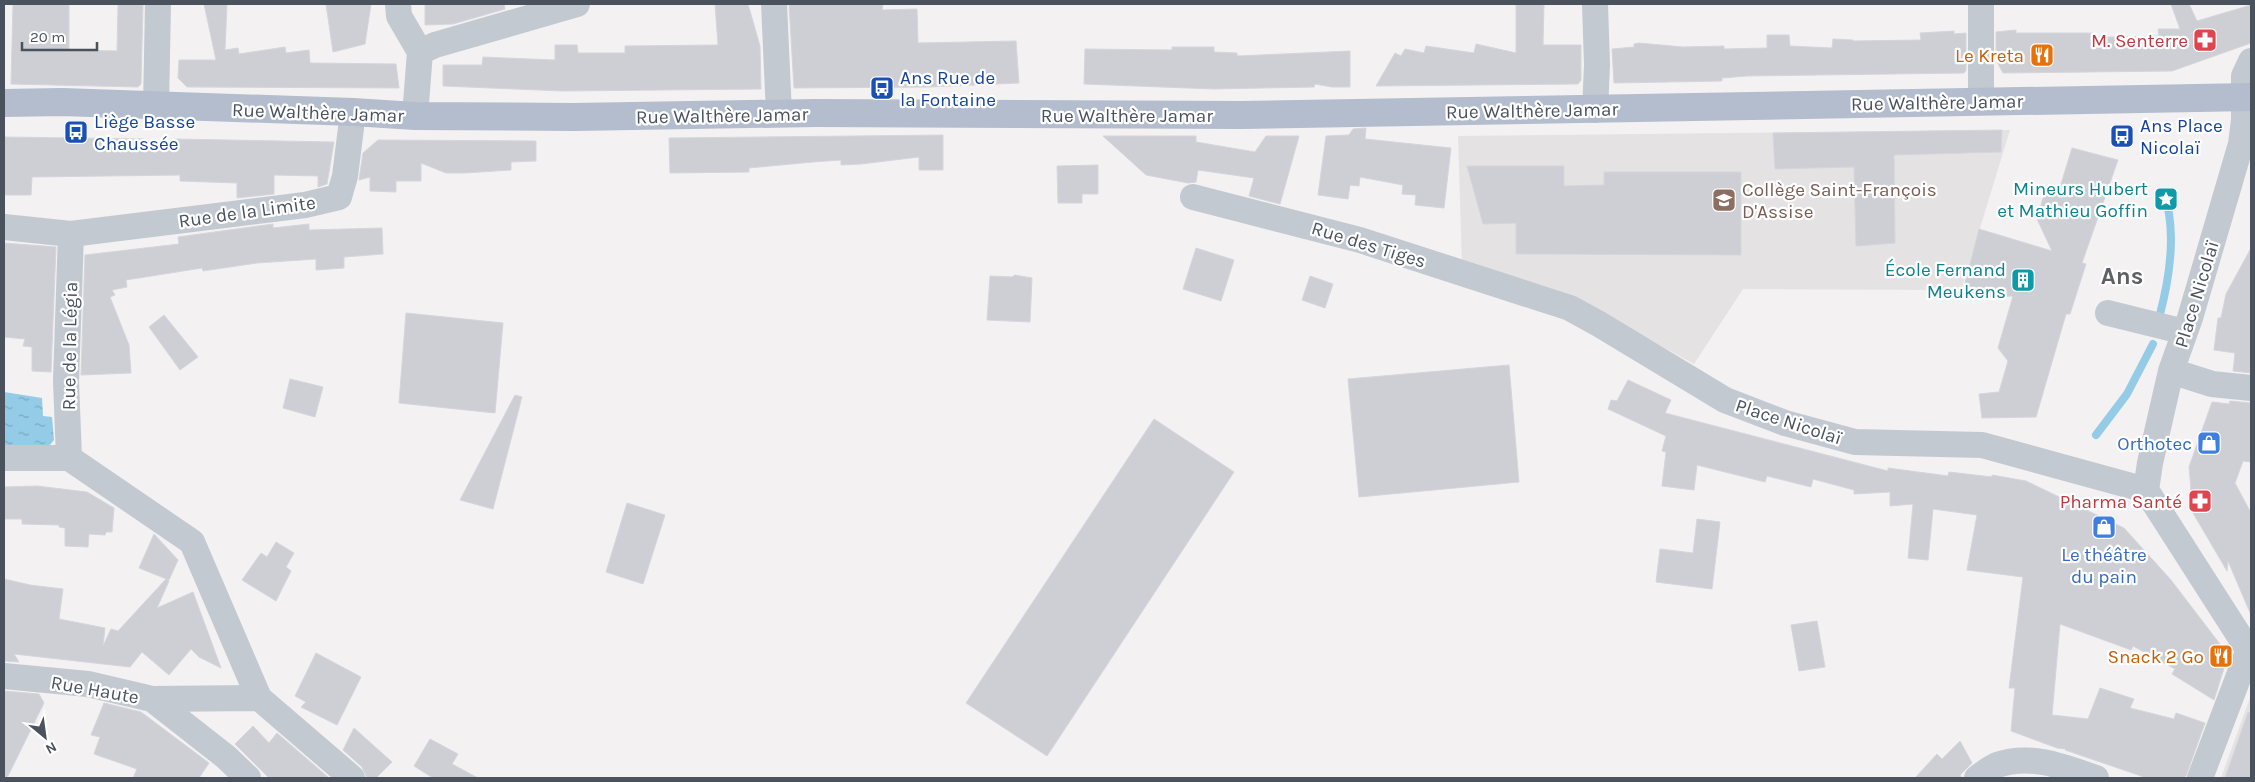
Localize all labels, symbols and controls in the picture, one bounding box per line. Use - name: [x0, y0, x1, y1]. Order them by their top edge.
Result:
- scale bar: [22, 20, 98, 52]
- pharmacy icon: M. Senterre: [2192, 27, 2218, 53]
- text: 20 m: [30, 28, 65, 46]
- place label: M. Senterre: [2091, 30, 2188, 52]
- restaurant icon: Le Kreta: [2029, 42, 2055, 68]
- place label: Le Kreta: [1955, 45, 2024, 67]
- place label: Ans Rue de la Fontaine: [900, 67, 996, 111]
- bus stop icon: Ans Rue de la Fontaine: [869, 75, 895, 101]
- street label: Rue Walthère Jamar: [1851, 90, 2023, 116]
- street label: Rue Walthère Jamar: [1446, 98, 1618, 124]
- street label: Rue Walthère Jamar: [231, 99, 405, 127]
- street label: Rue Walthère Jamar: [636, 103, 808, 129]
- street label: Rue Walthère Jamar: [1041, 105, 1213, 127]
- place label: Liège Basse Chaussée: [94, 111, 195, 155]
- place label: Ans Place Nicolaï: [2140, 115, 2223, 159]
- bus stop icon: Liège Basse Chaussée: [63, 119, 89, 145]
- bus stop icon: Ans Place Nicolaï: [2109, 123, 2135, 149]
- place label: Mineurs Hubert et Mathieu Goffin: [1997, 178, 2148, 222]
- place label: Collège Saint-François D'Assise: [1742, 179, 1937, 223]
- place icon: Mineurs Hubert et Mathieu Goffin: [2153, 186, 2179, 212]
- school or university icon: Collège Saint-François D'Assise: [1711, 187, 1737, 213]
- street label: Rue de la Limite: [177, 191, 317, 232]
- street label: Rue des Tiges: [1309, 217, 1429, 273]
- street label: Place Nicolaï: [2170, 238, 2224, 350]
- place label: École Fernand Meukens: [1885, 258, 2006, 303]
- district label: Ans: [2101, 262, 2143, 290]
- building icon: École Fernand Meukens: [2010, 267, 2036, 293]
- street label: Rue de la Légia: [58, 281, 82, 411]
- street label: Place Nicolaï: [1733, 394, 1845, 450]
- shop icon: Orthotec: [2196, 430, 2222, 456]
- place label: Orthotec: [2117, 433, 2192, 455]
- pharmacy icon: Pharma Santé: [2187, 488, 2213, 514]
- place label: Pharma Santé: [2060, 491, 2182, 513]
- shop icon: Le théâtre du pain: [2091, 514, 2117, 540]
- place label: Le théâtre du pain: [2061, 544, 2147, 588]
- restaurant icon: Snack 2 Go: [2208, 643, 2234, 669]
- place label: Snack 2 Go: [2107, 646, 2204, 668]
- street label: Rue Haute: [49, 671, 141, 709]
- north arrow: [20, 712, 70, 762]
- text: N: [43, 738, 60, 758]

